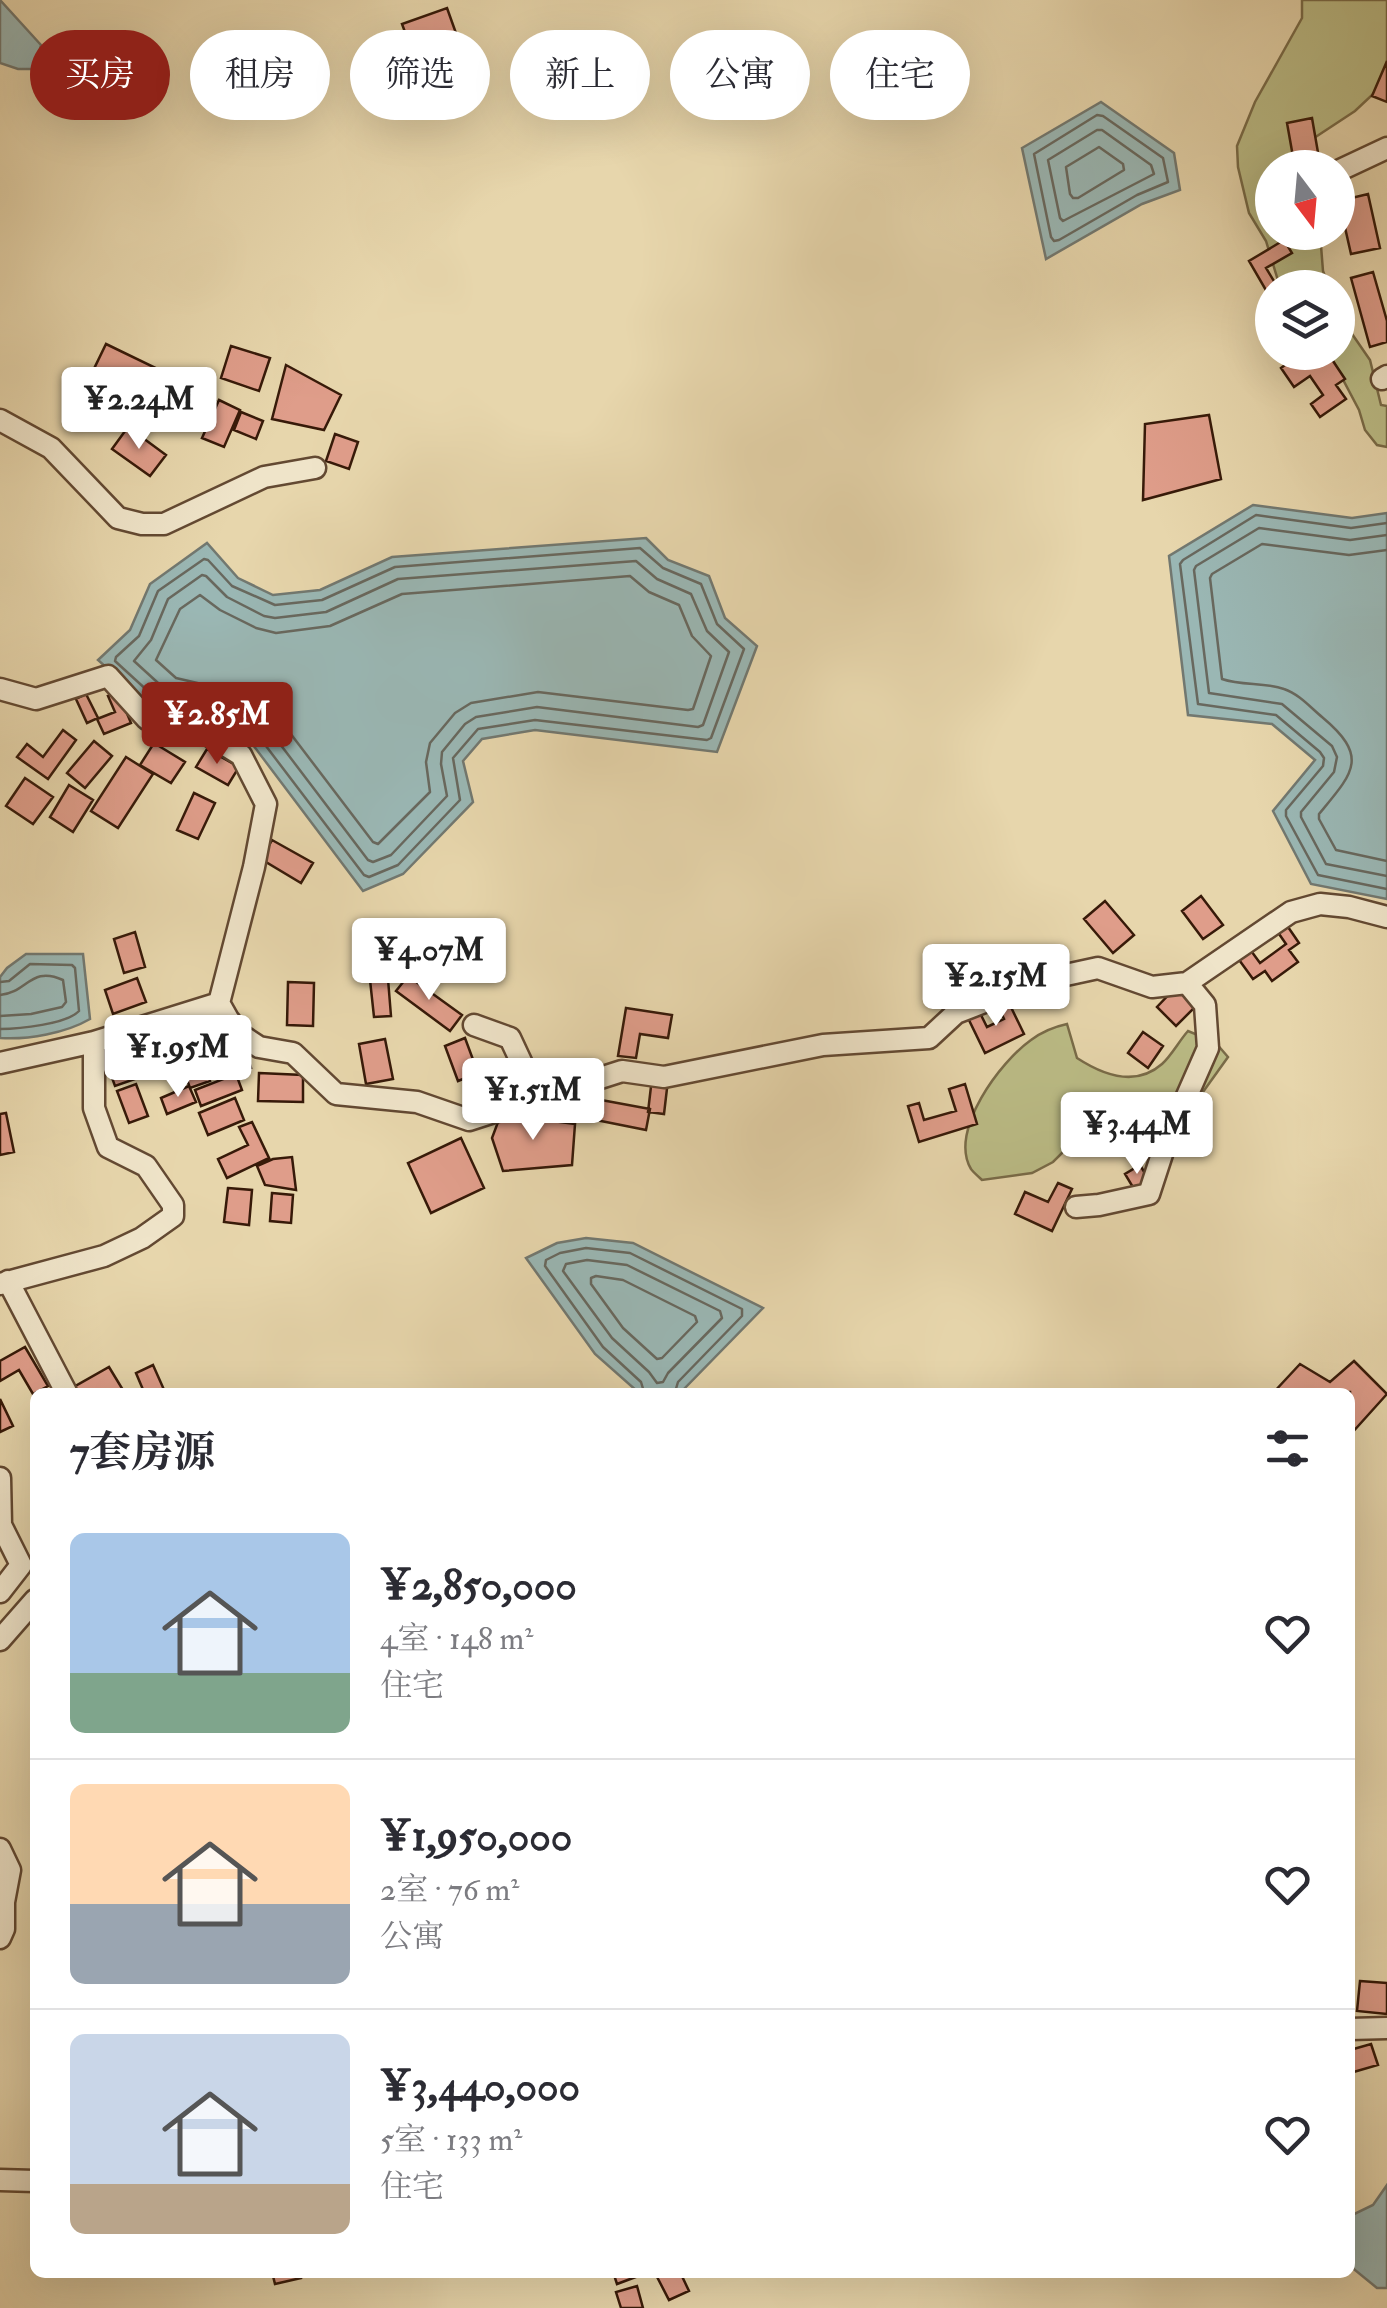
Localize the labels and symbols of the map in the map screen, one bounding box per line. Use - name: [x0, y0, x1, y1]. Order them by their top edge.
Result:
- north arrow: [1255, 150, 1355, 250]
- pin: ¥2.24M: [58, 367, 220, 452]
- pin: ¥2.85M: [136, 682, 298, 767]
- pin: ¥4.07M: [348, 918, 510, 1003]
- pin: ¥2.15M: [915, 944, 1077, 1029]
- pin: ¥1.95M: [97, 1015, 259, 1100]
- pin: ¥1.51M: [452, 1058, 614, 1143]
- pin: ¥3.44M: [1056, 1092, 1218, 1177]

